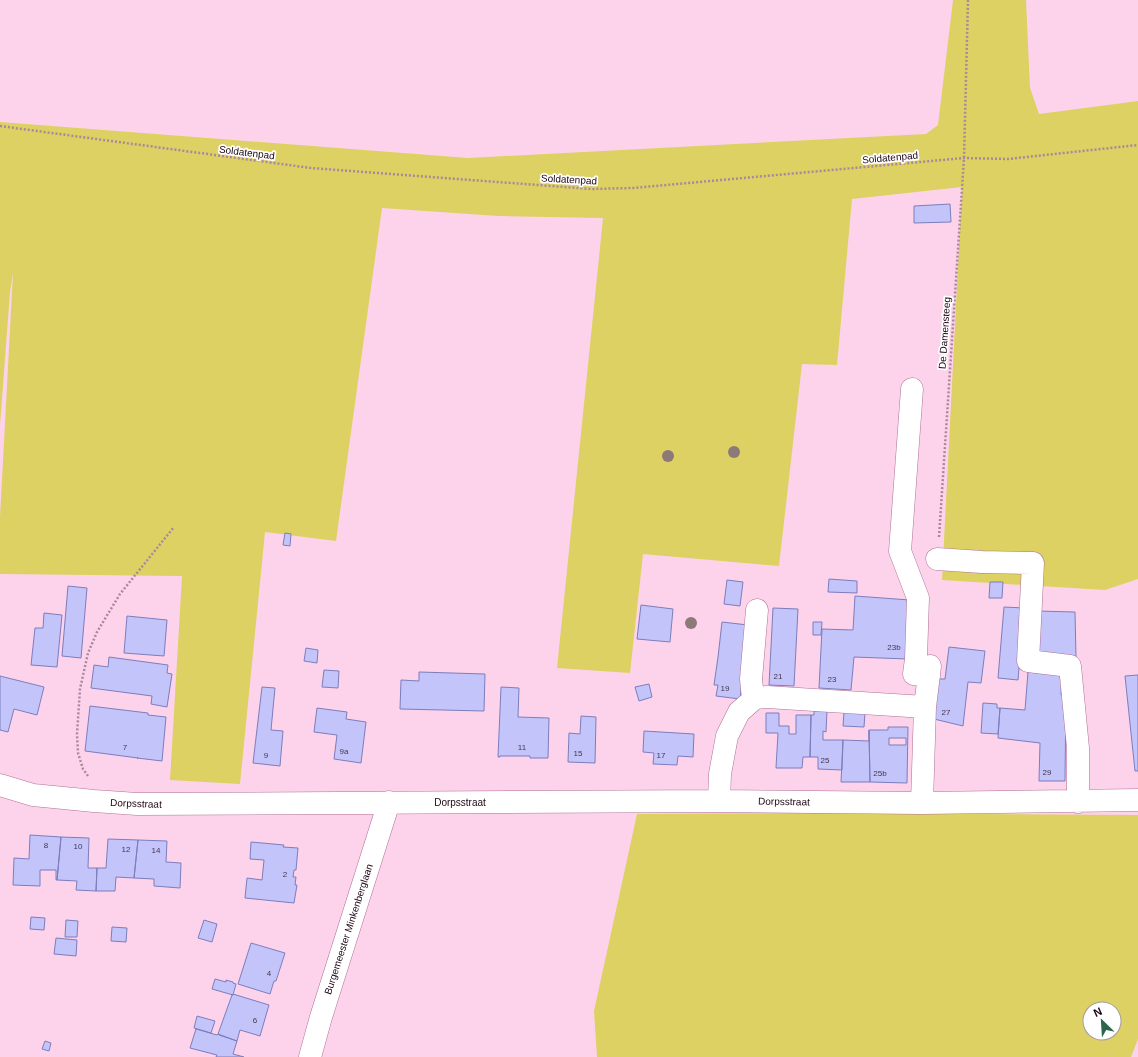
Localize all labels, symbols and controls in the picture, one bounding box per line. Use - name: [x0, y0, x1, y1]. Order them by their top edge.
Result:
- street label: Soldatenpad: [218, 144, 275, 161]
- street label: Soldatenpad: [862, 150, 919, 165]
- street label: Soldatenpad: [541, 173, 597, 186]
- street label: De Damensteeg: [936, 297, 953, 369]
- house number: 23b: [887, 643, 901, 652]
- house number: 21: [774, 672, 783, 681]
- house number: 23: [828, 675, 837, 684]
- house number: 19: [721, 684, 730, 693]
- house number: 27: [942, 708, 951, 717]
- house number: 7: [123, 743, 128, 752]
- house number: 11: [518, 743, 527, 752]
- house number: 9a: [340, 747, 349, 756]
- house number: 15: [574, 749, 583, 758]
- house number: 9: [264, 751, 269, 760]
- house number: 17: [657, 751, 666, 760]
- house number: 25: [821, 756, 830, 765]
- house number: 29: [1043, 768, 1052, 777]
- house number: 25b: [873, 769, 887, 778]
- street label: Dorpsstraat: [758, 796, 810, 807]
- street label: Dorpsstraat: [110, 797, 162, 810]
- street label: Dorpsstraat: [434, 797, 486, 808]
- house number: 8: [44, 841, 49, 850]
- house number: 10: [74, 842, 83, 851]
- house number: 12: [122, 845, 131, 854]
- house number: 14: [152, 846, 161, 855]
- street label: Burgemeester Minkenberglaan: [322, 862, 375, 996]
- house number: 2: [283, 870, 288, 879]
- house number: 4: [267, 969, 272, 978]
- north arrow: [1082, 1001, 1122, 1041]
- text: N: [1092, 1005, 1104, 1019]
- house number: 6: [253, 1016, 258, 1025]

